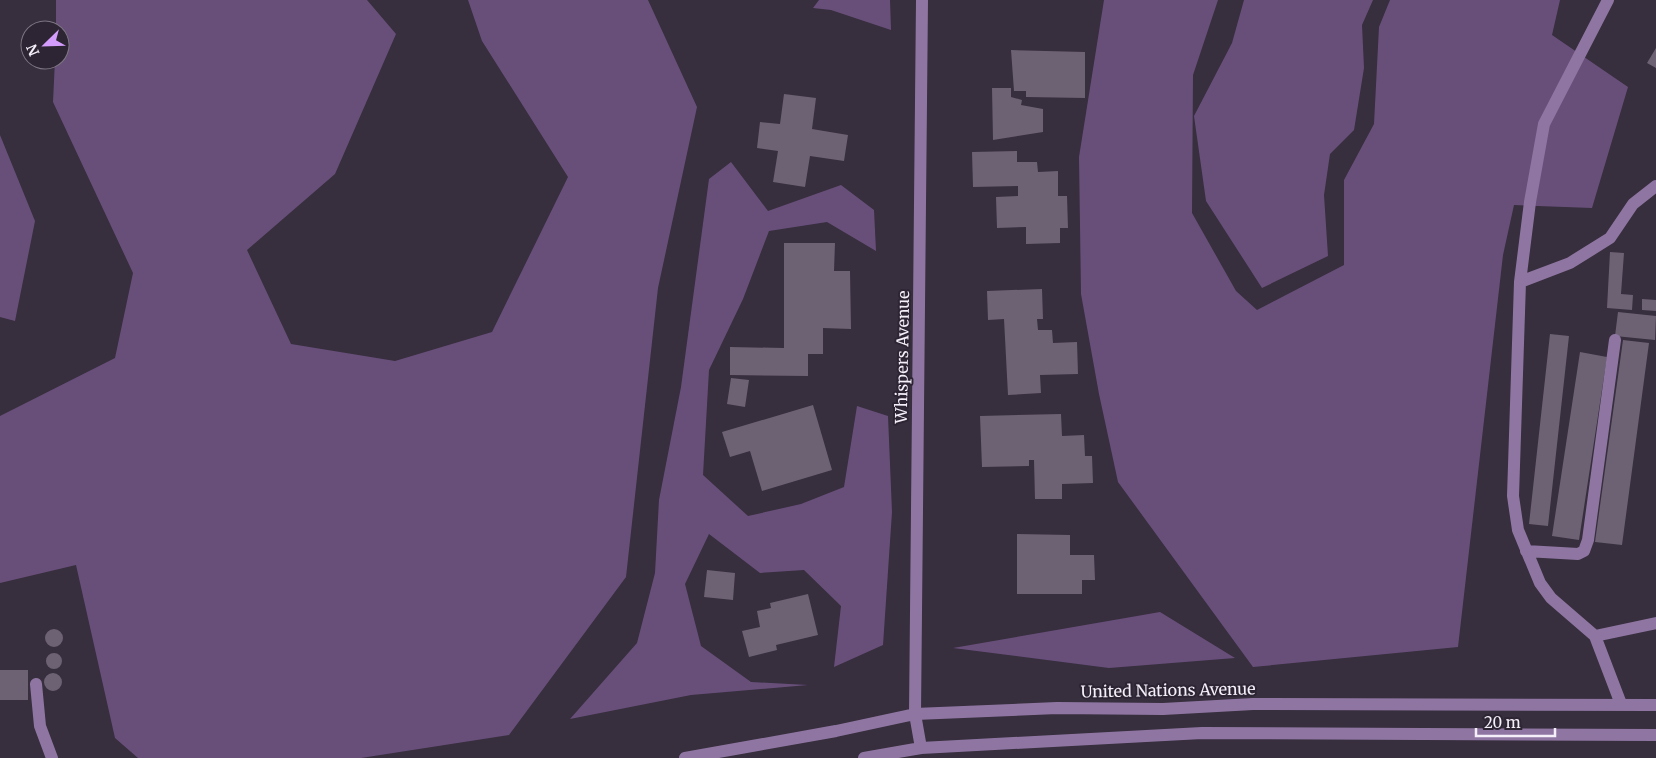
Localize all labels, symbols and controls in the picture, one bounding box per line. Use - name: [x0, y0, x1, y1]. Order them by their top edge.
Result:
- north arrow: [20, 20, 70, 70]
- text: N: [23, 41, 43, 59]
- street label: Whispers Avenue: [891, 290, 913, 425]
- street label: United Nations Avenue: [1080, 678, 1256, 702]
- scale bar: [1476, 706, 1555, 738]
- text: 20 m: [1484, 713, 1521, 732]

